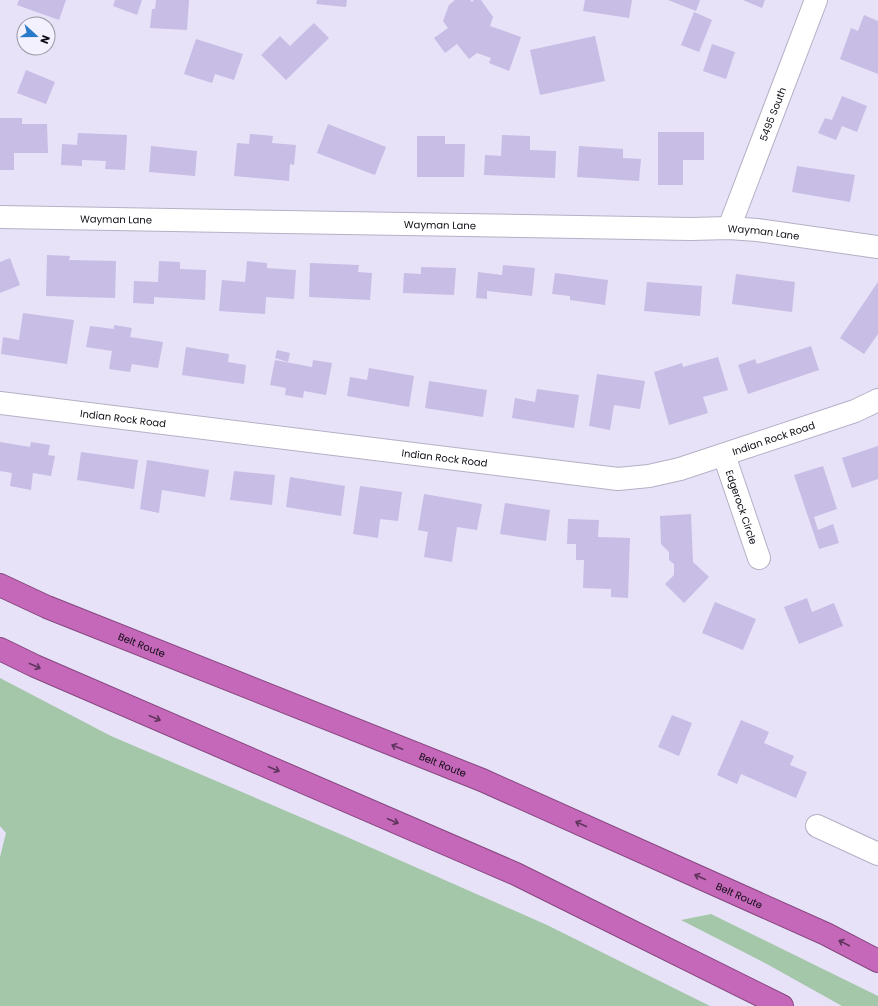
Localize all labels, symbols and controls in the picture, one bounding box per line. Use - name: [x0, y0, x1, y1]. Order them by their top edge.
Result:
- north arrow: [16, 16, 56, 56]
- text: N: [36, 33, 54, 46]
- street label: 5495 South: [755, 85, 790, 143]
- street label: Wayman Lane: [80, 211, 152, 227]
- street label: Wayman Lane: [404, 217, 476, 233]
- street label: Wayman Lane: [727, 220, 800, 243]
- street label: Indian Rock Road: [79, 405, 167, 431]
- street label: Indian Rock Road: [730, 417, 817, 459]
- street label: Indian Rock Road: [401, 445, 488, 470]
- street label: Edgerock Circle: [722, 468, 761, 546]
- street label: Belt Route: [116, 629, 168, 661]
- one-way arrow: [29, 663, 41, 670]
- one-way arrow: [148, 715, 160, 722]
- one-way arrow: [391, 742, 403, 750]
- street label: Belt Route: [417, 748, 469, 781]
- one-way arrow: [267, 766, 279, 774]
- one-way arrow: [387, 818, 399, 825]
- one-way arrow: [575, 820, 587, 828]
- one-way arrow: [694, 873, 706, 880]
- street label: Belt Route: [714, 878, 765, 912]
- one-way arrow: [838, 939, 850, 946]

